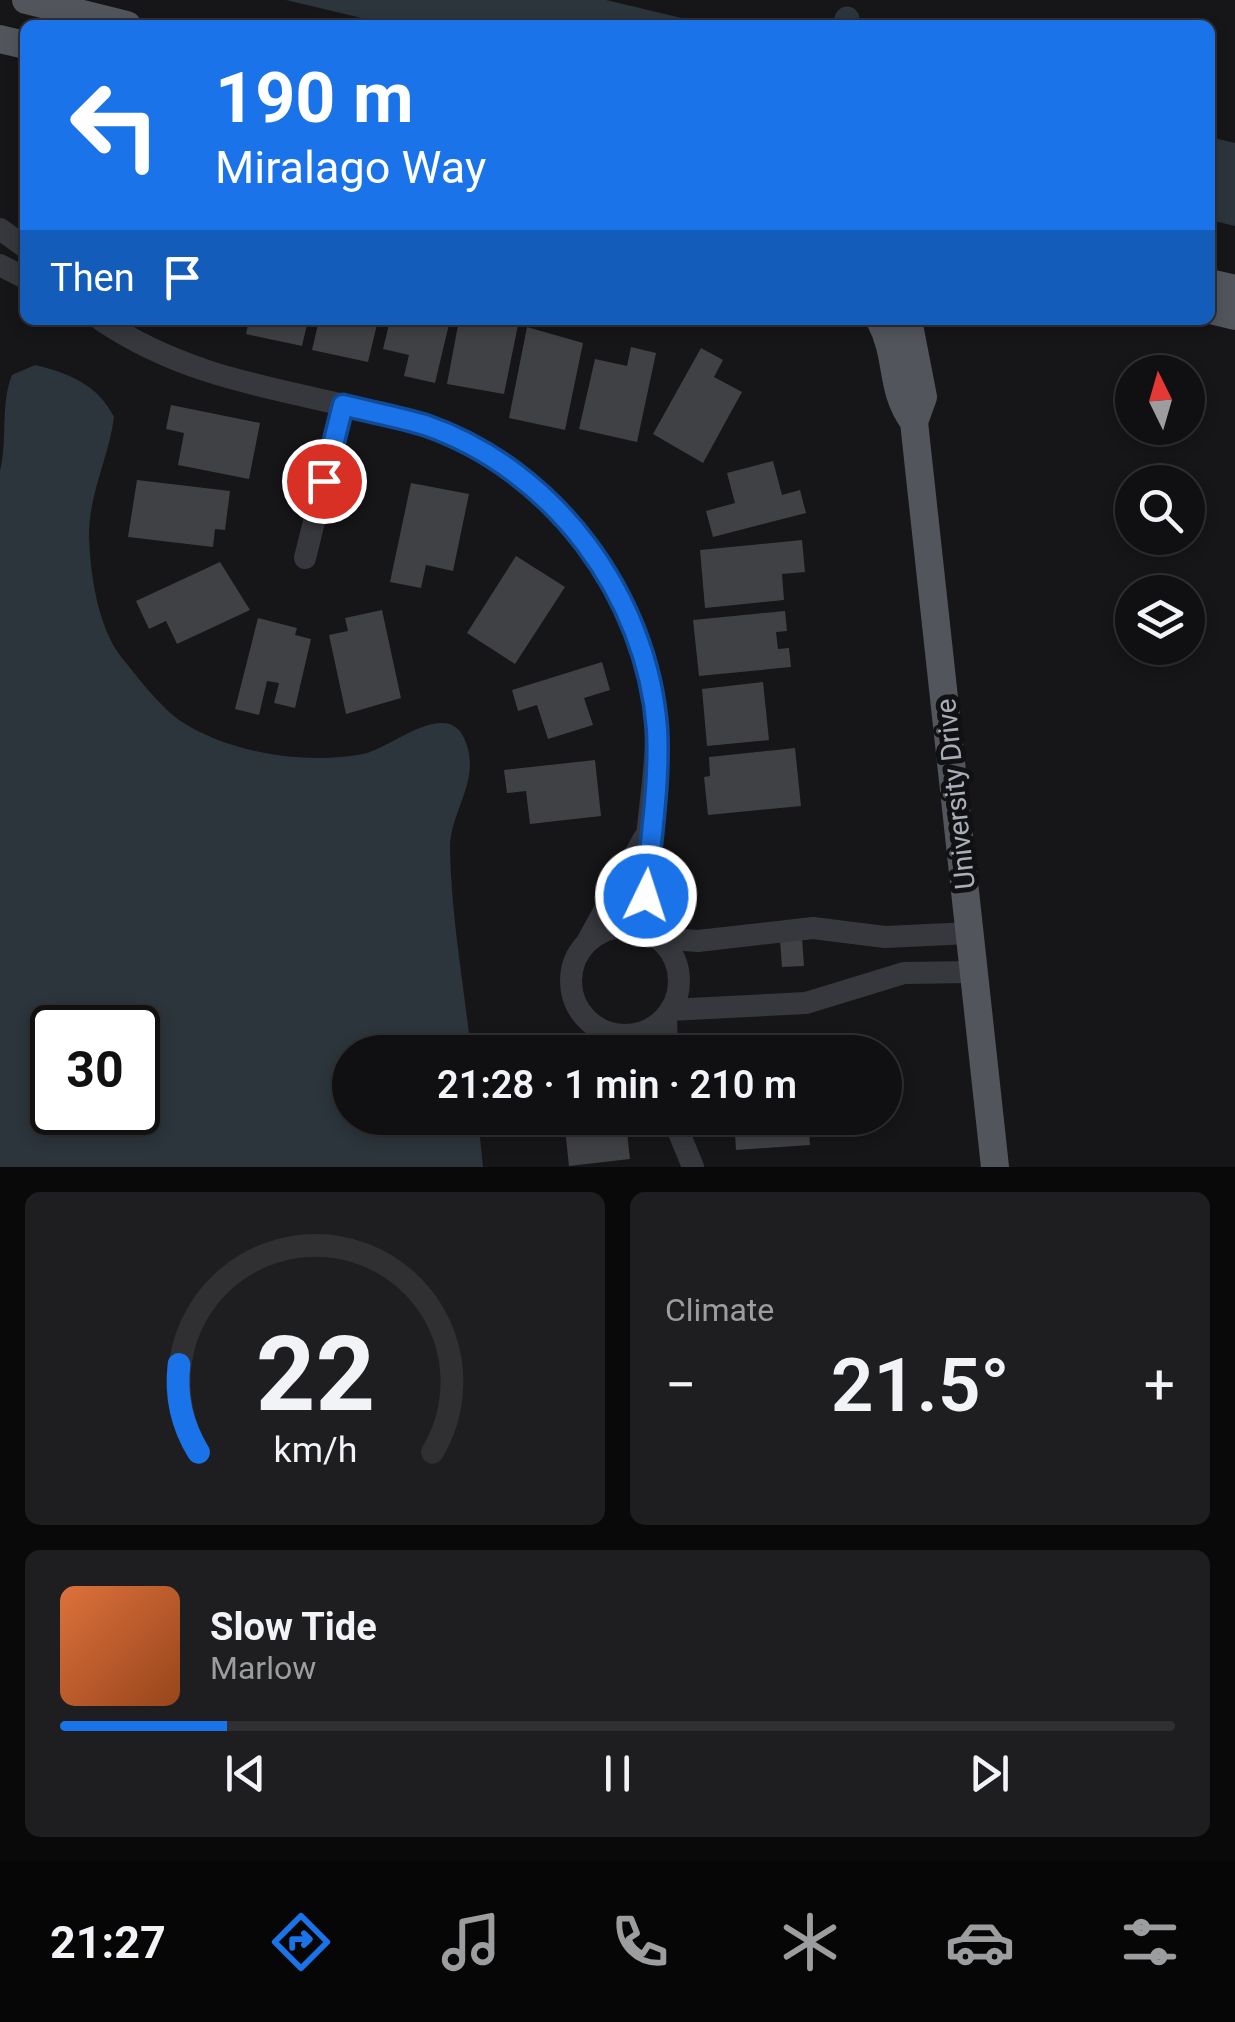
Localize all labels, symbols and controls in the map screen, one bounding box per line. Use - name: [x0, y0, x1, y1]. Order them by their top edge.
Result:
- text: 190 m: [215, 57, 414, 139]
- icon: left: [50, 60, 180, 190]
- text: Miralago Way: [215, 141, 486, 194]
- icon: arrive: [155, 250, 210, 305]
- text: Then: [50, 256, 135, 300]
- north arrow: [1115, 355, 1205, 445]
- map controls: [1115, 355, 1205, 665]
- pin: [282, 439, 367, 524]
- icon: arrive: [297, 454, 352, 509]
- button: search: [1115, 465, 1205, 555]
- button: layers: [1115, 575, 1205, 665]
- street label: University Drive: [929, 697, 982, 891]
- position arrow: [594, 844, 698, 948]
- speed limit sign: 30: [30, 1005, 160, 1135]
- text: 21:28 · 1 min · 210 m: [437, 1063, 797, 1107]
- text: Climate: [665, 1291, 774, 1329]
- text: 22: [255, 1314, 375, 1435]
- text: 21.5°: [831, 1341, 1010, 1429]
- text: −: [665, 1353, 696, 1417]
- text: +: [1144, 1353, 1175, 1417]
- text: km/h: [273, 1429, 357, 1471]
- text: Slow Tide: [210, 1605, 377, 1649]
- text: Marlow: [210, 1649, 316, 1687]
- icon: previous: [218, 1746, 273, 1801]
- icon: pause: [590, 1746, 645, 1801]
- icon: next: [962, 1746, 1017, 1801]
- icon: directions: [266, 1907, 336, 1977]
- icon: music: [436, 1907, 506, 1977]
- icon: phone: [605, 1907, 675, 1977]
- icon: climate: [775, 1907, 845, 1977]
- icon: car: [945, 1907, 1015, 1977]
- icon: filters: [1115, 1907, 1185, 1977]
- text: 21:27: [50, 1916, 166, 1969]

